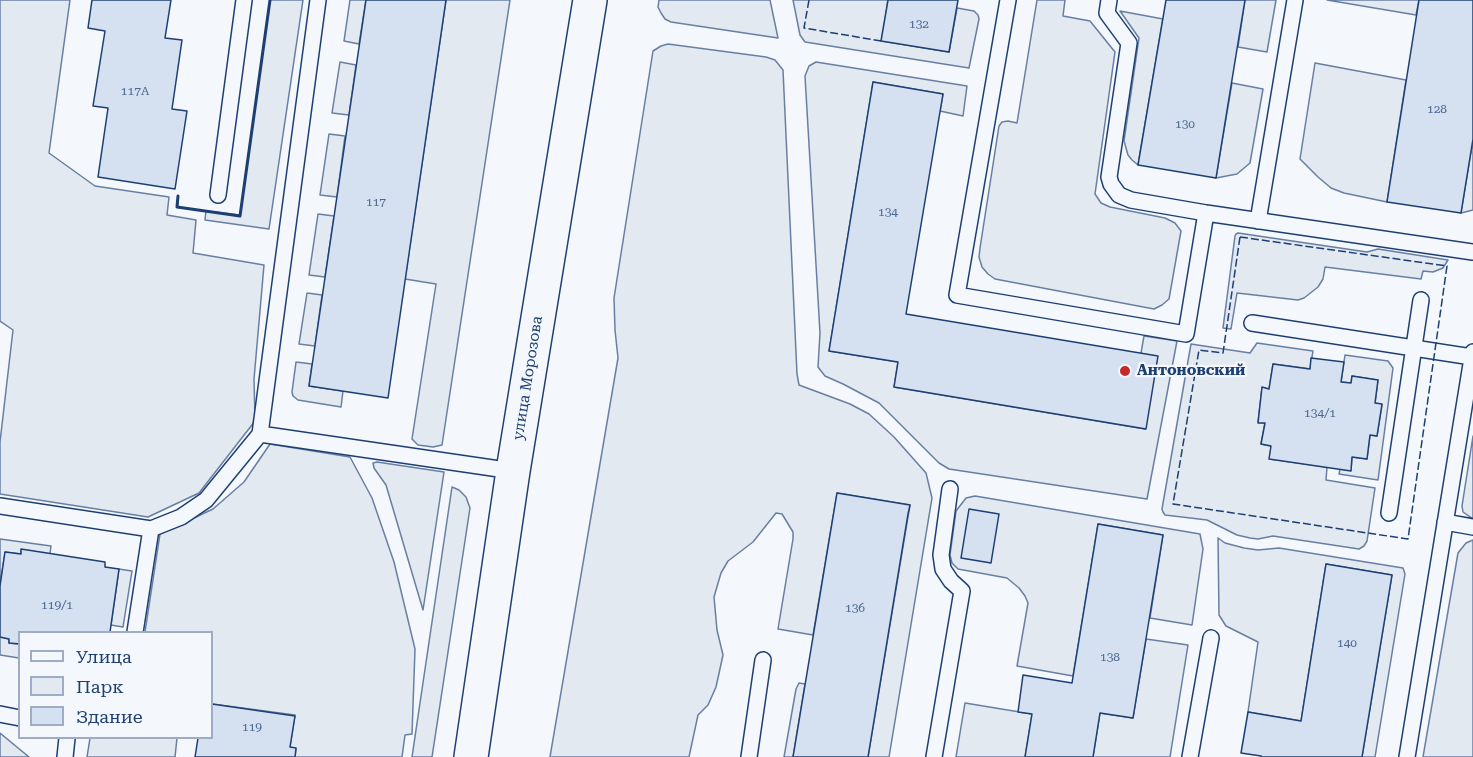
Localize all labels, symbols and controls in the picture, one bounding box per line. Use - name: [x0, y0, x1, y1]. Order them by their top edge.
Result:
- house number: 132: [909, 17, 929, 31]
- house number: 117А: [121, 84, 149, 98]
- house number: 128: [1427, 102, 1447, 116]
- house number: 130: [1175, 117, 1195, 131]
- house number: 117: [366, 195, 386, 209]
- house number: 134: [878, 205, 898, 219]
- street label: улица Морозова: [509, 315, 547, 441]
- place label: Антоновский: [1137, 362, 1245, 380]
- marker: Антоновский: [1118, 364, 1132, 378]
- house number: 134/1: [1304, 406, 1336, 420]
- house number: 119/1: [41, 598, 73, 612]
- house number: 136: [845, 601, 865, 615]
- legend: [18, 631, 213, 739]
- house number: 140: [1337, 636, 1357, 650]
- text: Улица: [76, 646, 132, 667]
- house number: 138: [1100, 650, 1120, 664]
- text: Парк: [76, 676, 124, 697]
- text: Здание: [76, 706, 143, 727]
- house number: 119: [242, 720, 262, 734]

